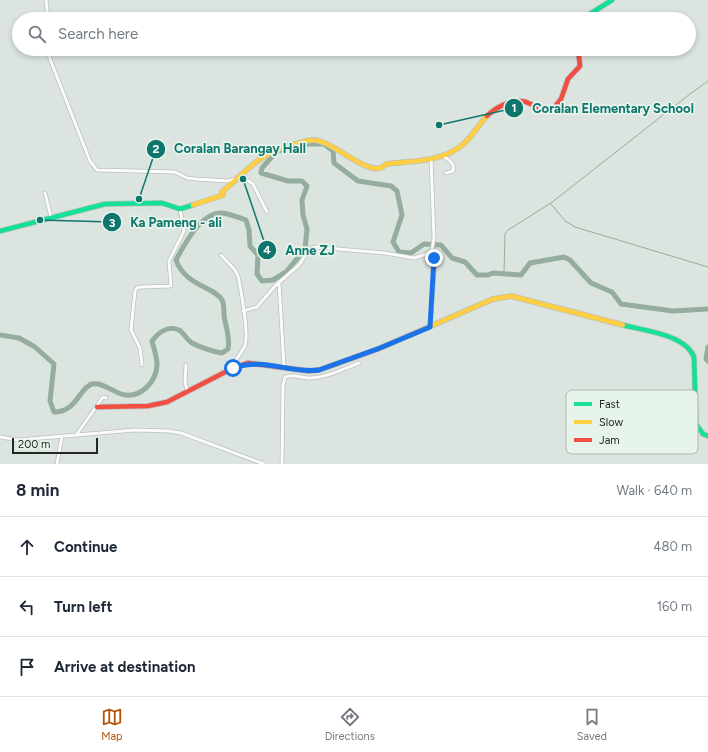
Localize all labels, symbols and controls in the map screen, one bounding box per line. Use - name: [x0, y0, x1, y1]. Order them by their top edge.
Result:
- search box: [12, 12, 696, 56]
- icon: search: [26, 23, 48, 45]
- text: Search here: [58, 25, 138, 43]
- callout: Coralan Elementary School: [504, 95, 702, 120]
- text: 1: [511, 101, 517, 115]
- text: Coralan Elementary School: [532, 101, 694, 116]
- callout: Coralan Barangay Hall: [146, 136, 314, 161]
- text: Coralan Barangay Hall: [174, 141, 306, 156]
- text: 2: [153, 142, 160, 156]
- callout: Ka Pameng - ali: [102, 210, 230, 235]
- text: Ka Pameng - ali: [130, 215, 222, 230]
- text: 3: [109, 216, 116, 230]
- callout: Anne ZJ: [257, 238, 343, 263]
- text: 4: [263, 243, 271, 257]
- text: Anne ZJ: [285, 243, 335, 258]
- route end: [425, 249, 443, 267]
- route start: [224, 359, 242, 377]
- legend: [566, 390, 698, 454]
- text: Fast: [599, 398, 620, 411]
- text: Slow: [599, 416, 623, 429]
- text: Jam: [599, 434, 620, 447]
- scale bar: [12, 436, 98, 455]
- text: 200 m: [18, 438, 50, 451]
- text: 8 min: [16, 480, 59, 500]
- text: Walk · 640 m: [616, 483, 692, 498]
- icon: ahead: [16, 536, 38, 558]
- text: Continue: [54, 538, 117, 556]
- text: 480 m: [653, 539, 692, 554]
- icon: left: [16, 596, 38, 618]
- text: Turn left: [54, 598, 112, 616]
- text: 160 m: [657, 599, 692, 614]
- icon: arrive: [16, 656, 38, 678]
- text: Arrive at destination: [54, 658, 195, 676]
- tab: Map: [101, 706, 123, 743]
- tab: Directions: [325, 706, 375, 743]
- tab: Saved: [577, 706, 607, 743]

